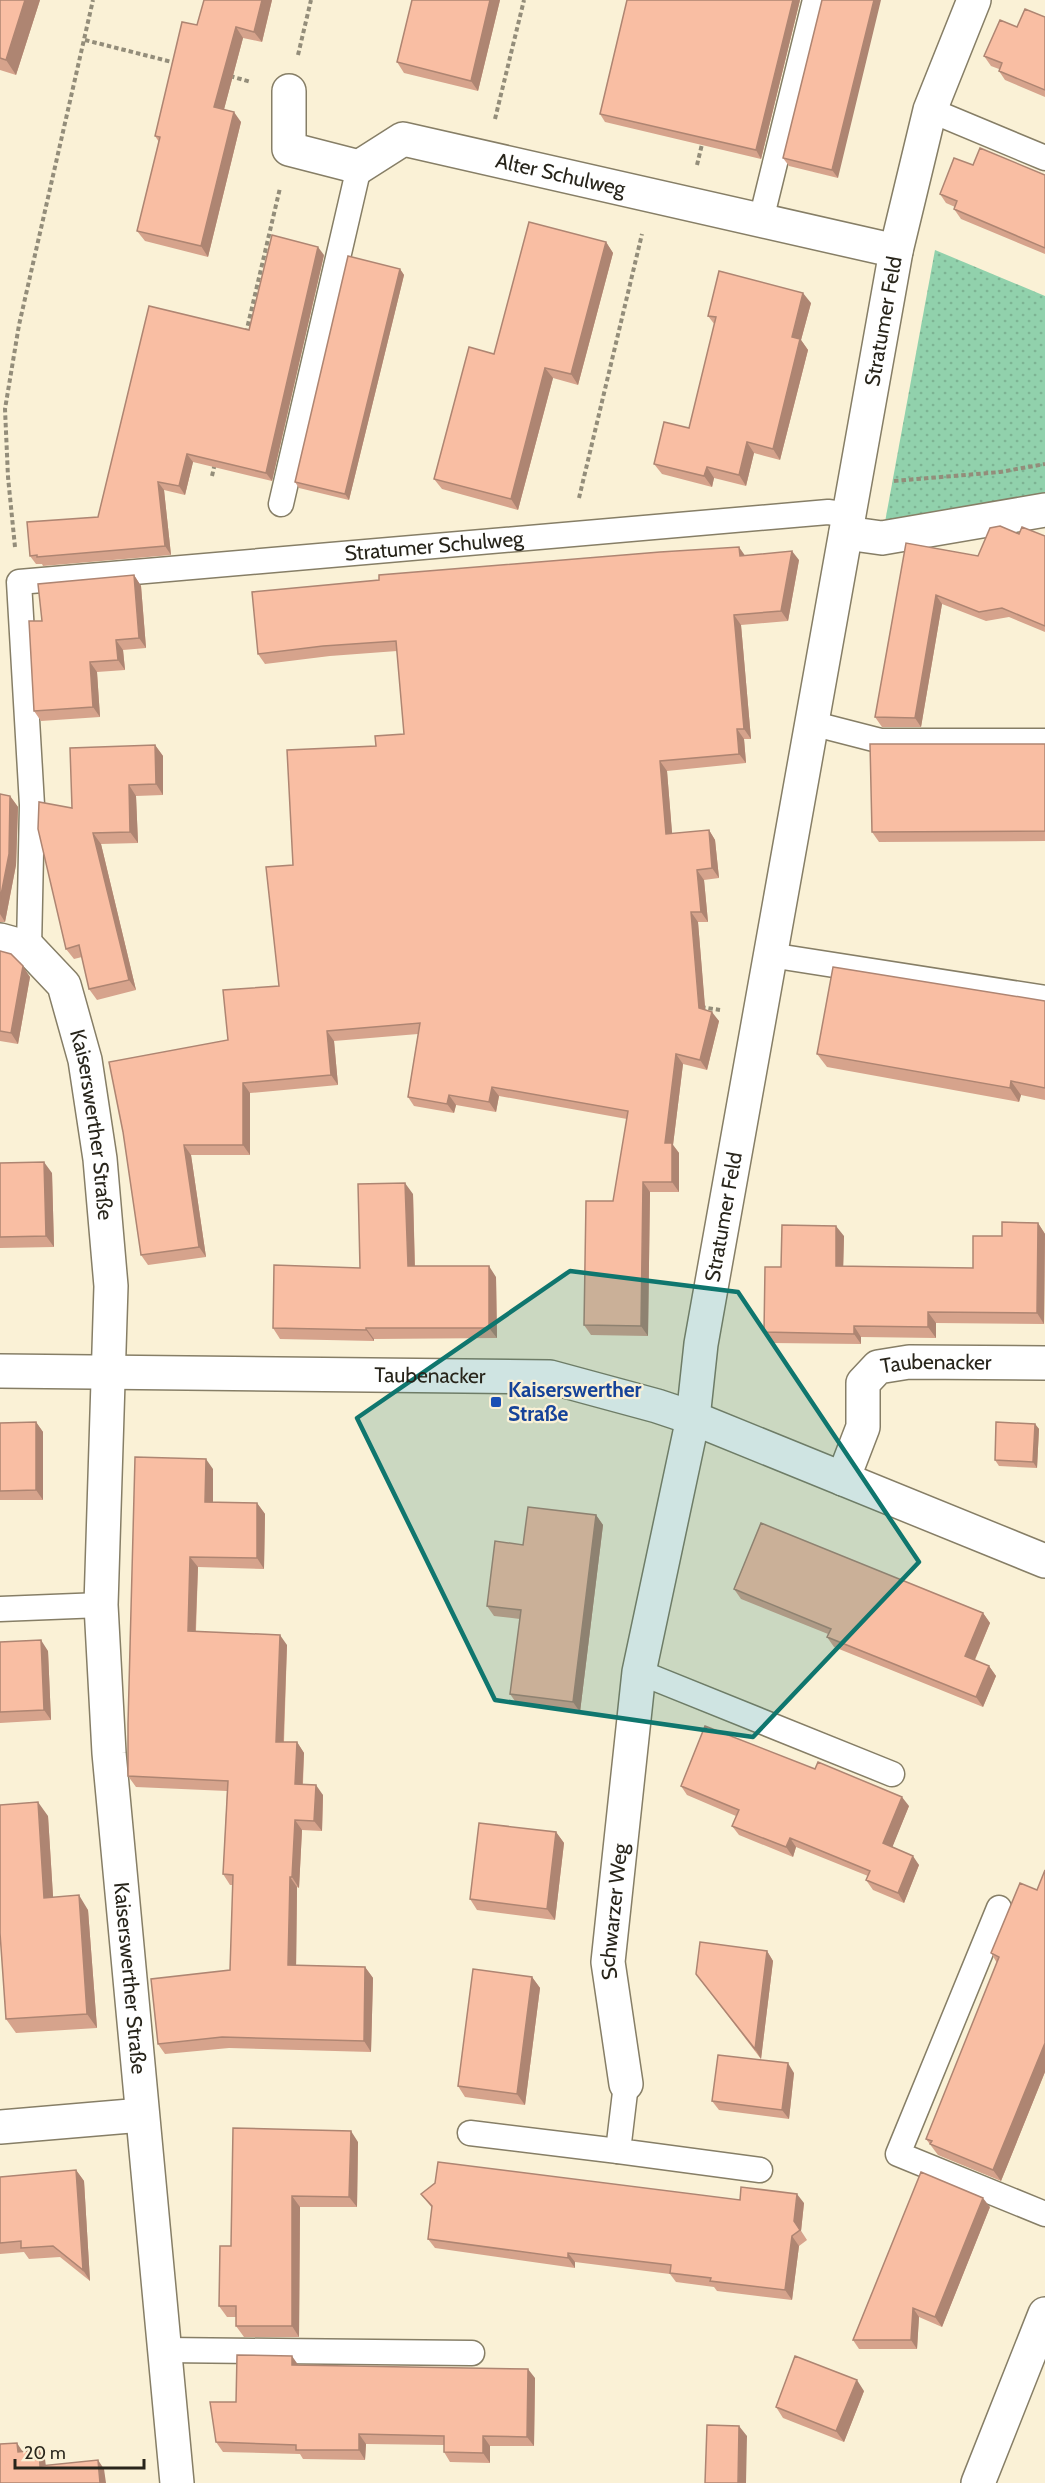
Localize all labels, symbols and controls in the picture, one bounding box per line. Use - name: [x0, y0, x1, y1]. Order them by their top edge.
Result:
- street label: Alter Schulweg: [493, 147, 628, 201]
- street label: Stratumer Feld: [859, 254, 907, 388]
- street label: Stratumer Schulweg: [344, 525, 525, 566]
- street label: Kaiserswerther Straße: [65, 1026, 118, 1221]
- street label: Stratumer Feld: [699, 1150, 747, 1284]
- street label: Taubenacker: [879, 1349, 992, 1378]
- street label: Taubenacker: [374, 1362, 486, 1388]
- place label: Kaiserswerther Straße: [508, 1377, 642, 1426]
- marker: Kaiserswerther Straße: [489, 1395, 503, 1409]
- street label: Schwarzer Weg: [595, 1842, 633, 1982]
- street label: Kaiserswerther Straße: [109, 1881, 152, 2075]
- scale bar: [15, 2432, 144, 2470]
- text: 20 m: [24, 2442, 66, 2464]

